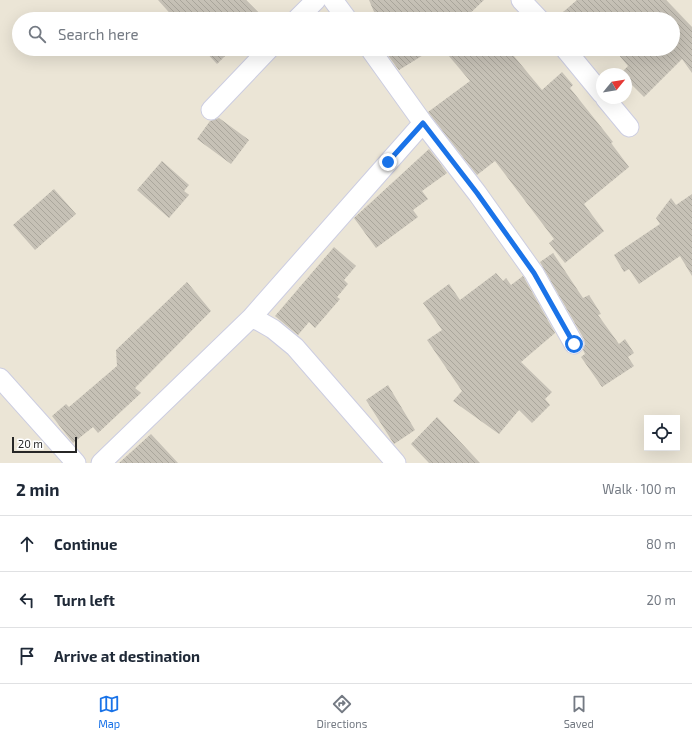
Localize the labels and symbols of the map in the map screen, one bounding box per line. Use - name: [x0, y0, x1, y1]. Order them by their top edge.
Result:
- north arrow: [596, 68, 632, 104]
- route end: [379, 153, 397, 171]
- route start: [565, 335, 583, 353]
- scale bar: [12, 435, 77, 454]

